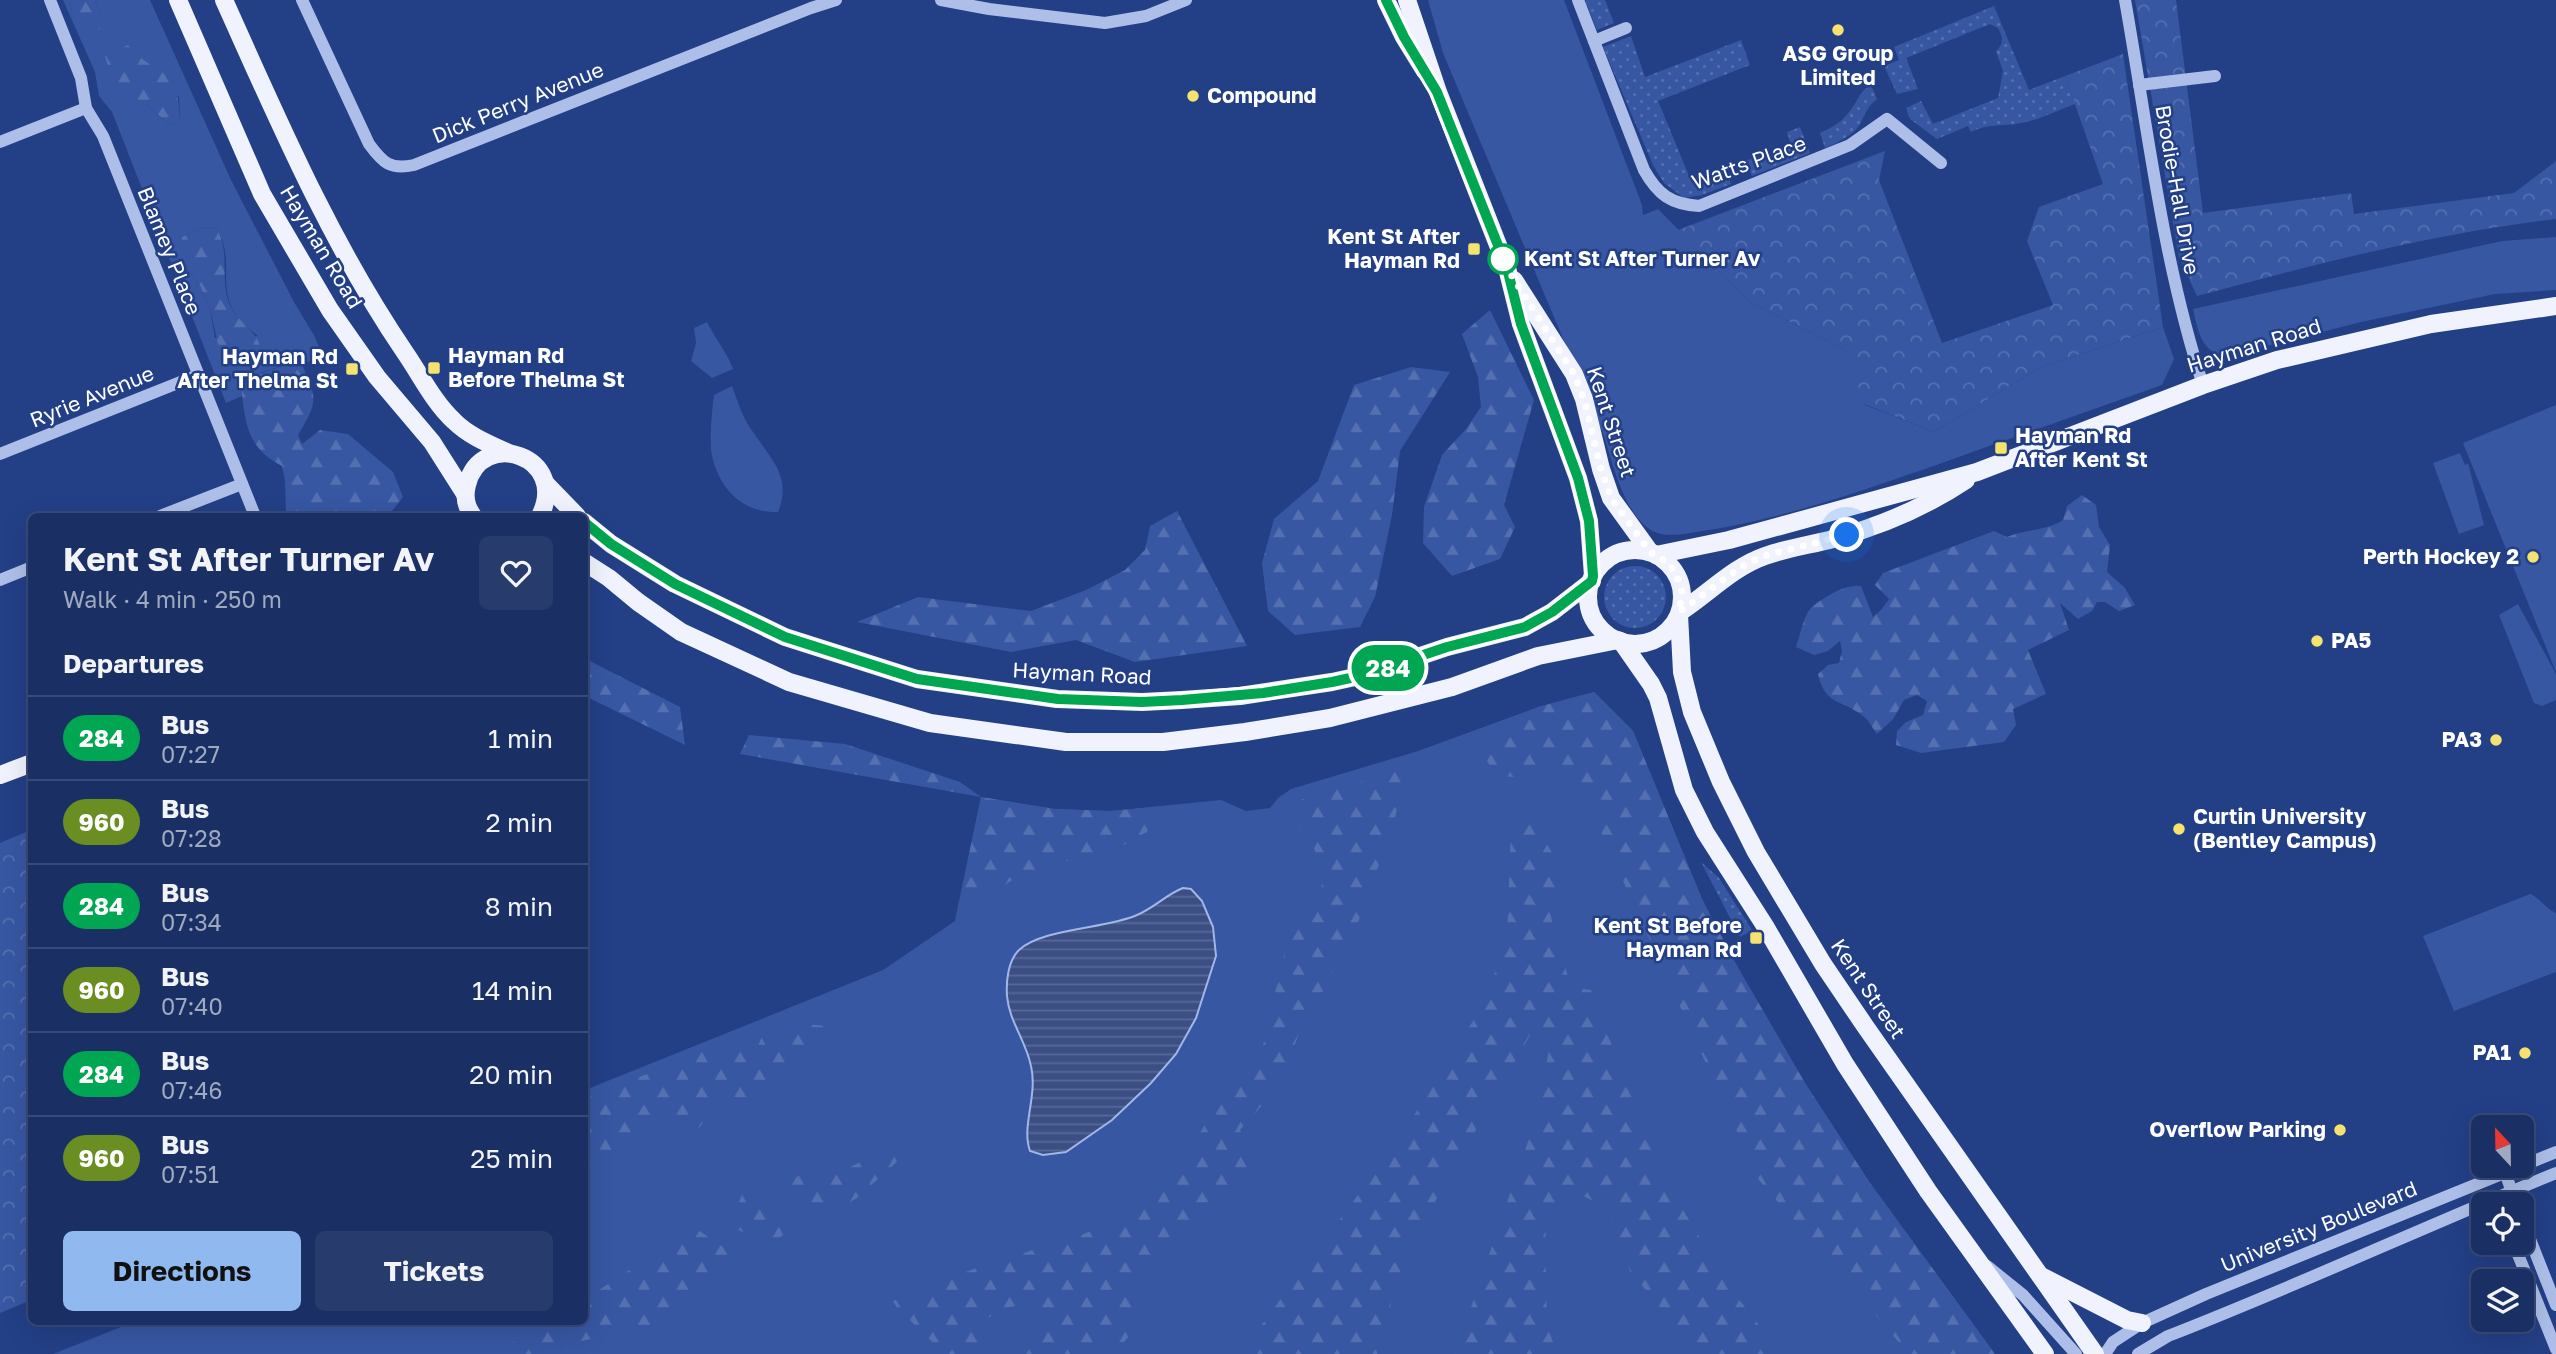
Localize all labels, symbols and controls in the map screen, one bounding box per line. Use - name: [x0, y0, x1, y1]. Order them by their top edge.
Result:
- marker: ASG Group Limited: [1830, 22, 1846, 38]
- place label: ASG Group Limited: [1783, 40, 1893, 90]
- street label: Dick Perry Avenue: [428, 56, 607, 148]
- place label: Compound: [1207, 82, 1317, 108]
- marker: Compound: [1185, 88, 1201, 104]
- street label: Brodie-Hall Drive: [2150, 103, 2206, 277]
- street label: Watts Place: [1688, 129, 1809, 195]
- street label: Hayman Road: [275, 180, 369, 313]
- street label: Blamey Place: [132, 183, 207, 319]
- place label: Kent St After Hayman Rd: [1327, 223, 1460, 273]
- marker: Kent St After Hayman Rd: [1466, 241, 1482, 257]
- marker: Kent St After Turner Av: [1488, 244, 1518, 274]
- place label: Kent St After Turner Av: [1524, 245, 1761, 271]
- street label: Hayman Road: [2183, 312, 2324, 378]
- place label: Hayman Rd Before Thelma St: [448, 342, 625, 392]
- place label: Hayman Rd After Thelma St: [177, 343, 338, 393]
- street label: Ryrie Avenue: [26, 359, 157, 433]
- marker: Hayman Rd Before Thelma St: [426, 360, 442, 376]
- marker: Hayman Rd After Thelma St: [344, 361, 360, 377]
- street label: Kent Street: [1582, 363, 1642, 480]
- place label: Hayman Rd After Kent St: [2015, 422, 2148, 472]
- marker: Hayman Rd After Kent St: [1993, 440, 2009, 456]
- your location: [1829, 517, 1864, 552]
- button: heart: [479, 536, 553, 610]
- text: Kent St After Turner Av: [63, 539, 434, 578]
- place label: Perth Hockey 2: [2363, 543, 2519, 569]
- marker: Perth Hockey 2: [2525, 549, 2541, 565]
- text: Walk · 4 min · 250 m: [63, 585, 282, 613]
- place label: PA5: [2331, 627, 2372, 653]
- marker: PA5: [2309, 633, 2325, 649]
- line badge: 284: [1348, 645, 1428, 691]
- text: Departures: [63, 648, 204, 679]
- text: 284: [1366, 653, 1411, 682]
- street label: Hayman Road: [1012, 656, 1152, 690]
- text: Bus: [161, 709, 209, 740]
- text: 284: [79, 723, 124, 752]
- text: 1 min: [488, 723, 553, 754]
- place label: PA3: [2442, 726, 2482, 752]
- marker: PA3: [2488, 732, 2504, 748]
- text: 07:27: [161, 740, 220, 768]
- text: Bus: [161, 793, 209, 824]
- place label: Curtin University (Bentley Campus): [2193, 803, 2377, 853]
- text: 960: [78, 807, 125, 836]
- text: 2 min: [485, 807, 553, 838]
- marker: Curtin University (Bentley Campus): [2171, 821, 2187, 837]
- text: 07:28: [161, 824, 222, 852]
- text: Bus: [161, 877, 209, 908]
- text: 284: [79, 891, 124, 920]
- text: 8 min: [485, 891, 553, 922]
- text: 07:34: [161, 908, 222, 936]
- place label: Kent St Before Hayman Rd: [1593, 912, 1742, 962]
- marker: Kent St Before Hayman Rd: [1748, 930, 1764, 946]
- street label: Kent Street: [1826, 934, 1912, 1043]
- text: Bus: [161, 961, 209, 992]
- text: 960: [78, 975, 125, 1004]
- text: 14 min: [472, 975, 553, 1006]
- text: 07:40: [161, 992, 223, 1020]
- place label: PA1: [2473, 1039, 2511, 1065]
- text: Bus: [161, 1045, 209, 1076]
- marker: PA1: [2517, 1045, 2533, 1061]
- text: 284: [79, 1059, 124, 1088]
- text: 20 min: [469, 1059, 553, 1090]
- text: 07:46: [161, 1076, 222, 1104]
- north arrow: [2471, 1115, 2534, 1178]
- map controls: [2471, 1115, 2534, 1332]
- place label: Overflow Parking: [2149, 1116, 2326, 1142]
- marker: Overflow Parking: [2332, 1122, 2348, 1138]
- text: Bus: [161, 1129, 209, 1160]
- text: 960: [78, 1143, 125, 1172]
- text: 25 min: [470, 1143, 553, 1174]
- text: 07:51: [161, 1160, 219, 1188]
- street label: University Boulevard: [2217, 1175, 2421, 1277]
- button: locate: [2471, 1192, 2534, 1255]
- button: Directions: [63, 1231, 301, 1311]
- button: Tickets: [315, 1231, 553, 1311]
- button: layers: [2471, 1269, 2534, 1332]

